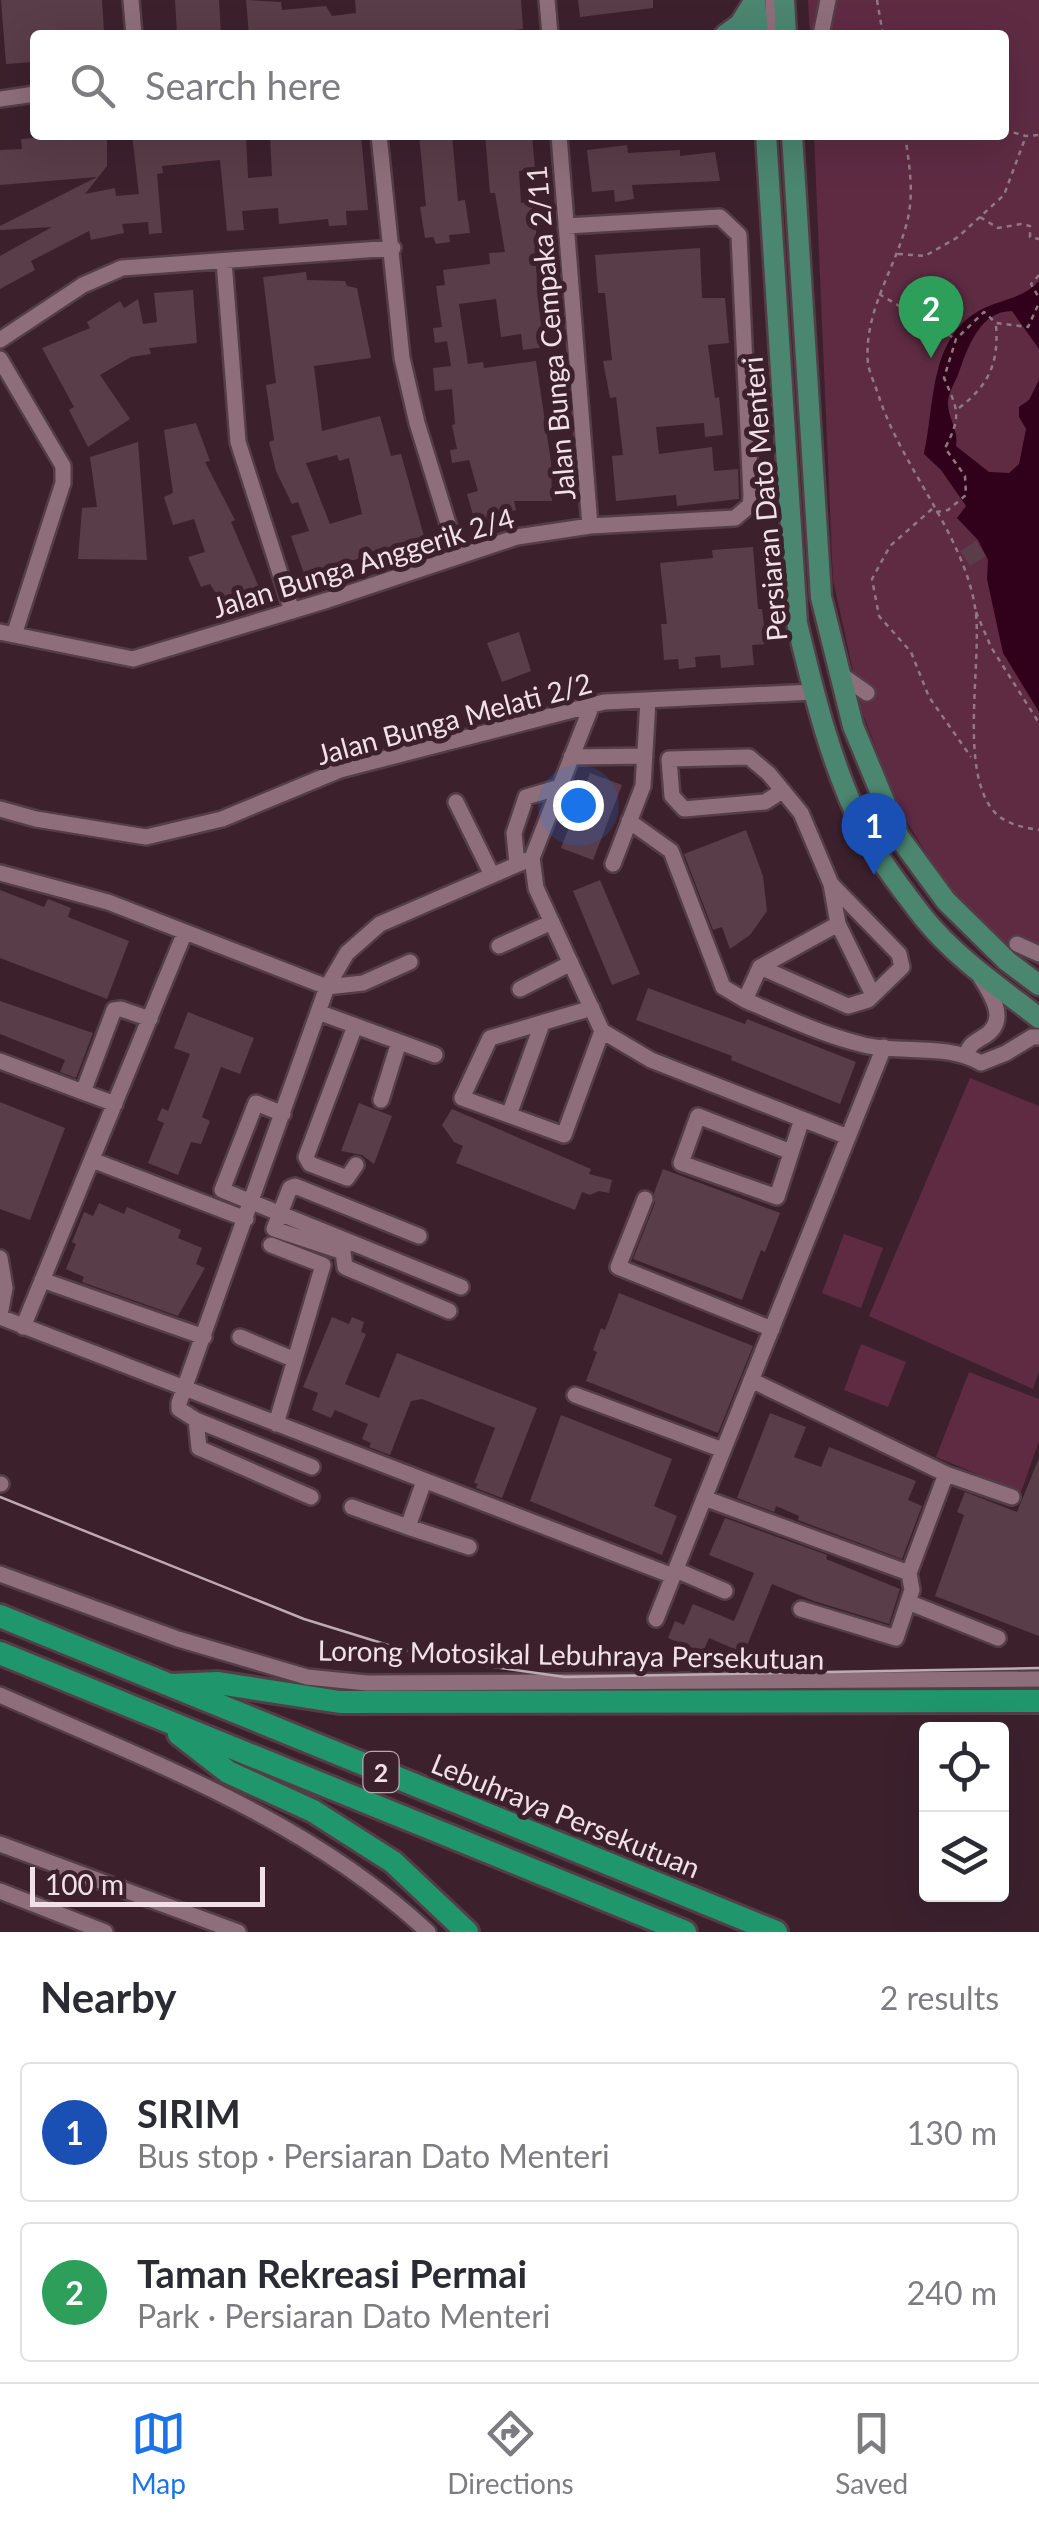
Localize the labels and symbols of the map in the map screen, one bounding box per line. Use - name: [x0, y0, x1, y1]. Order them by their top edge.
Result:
- street label: Jalan Bunga Cempaka 2/11: [518, 164, 582, 502]
- pin: 2: [898, 276, 964, 358]
- street label: Persiaran Dato Menteri: [735, 355, 793, 643]
- street label: Jalan Bunga Anggerik 2/4: [208, 500, 518, 624]
- street label: Jalan Bunga Melati 2/2: [313, 665, 595, 771]
- your location: [553, 780, 604, 831]
- pin: 1: [842, 792, 906, 875]
- street label: Lorong Motosikal Lebuhraya Persekutuan: [317, 1633, 825, 1675]
- street label: Lebuhraya Persekutuan: [427, 1746, 705, 1884]
- road number: 2: [364, 1752, 398, 1792]
- scale bar: [30, 1862, 265, 1906]

